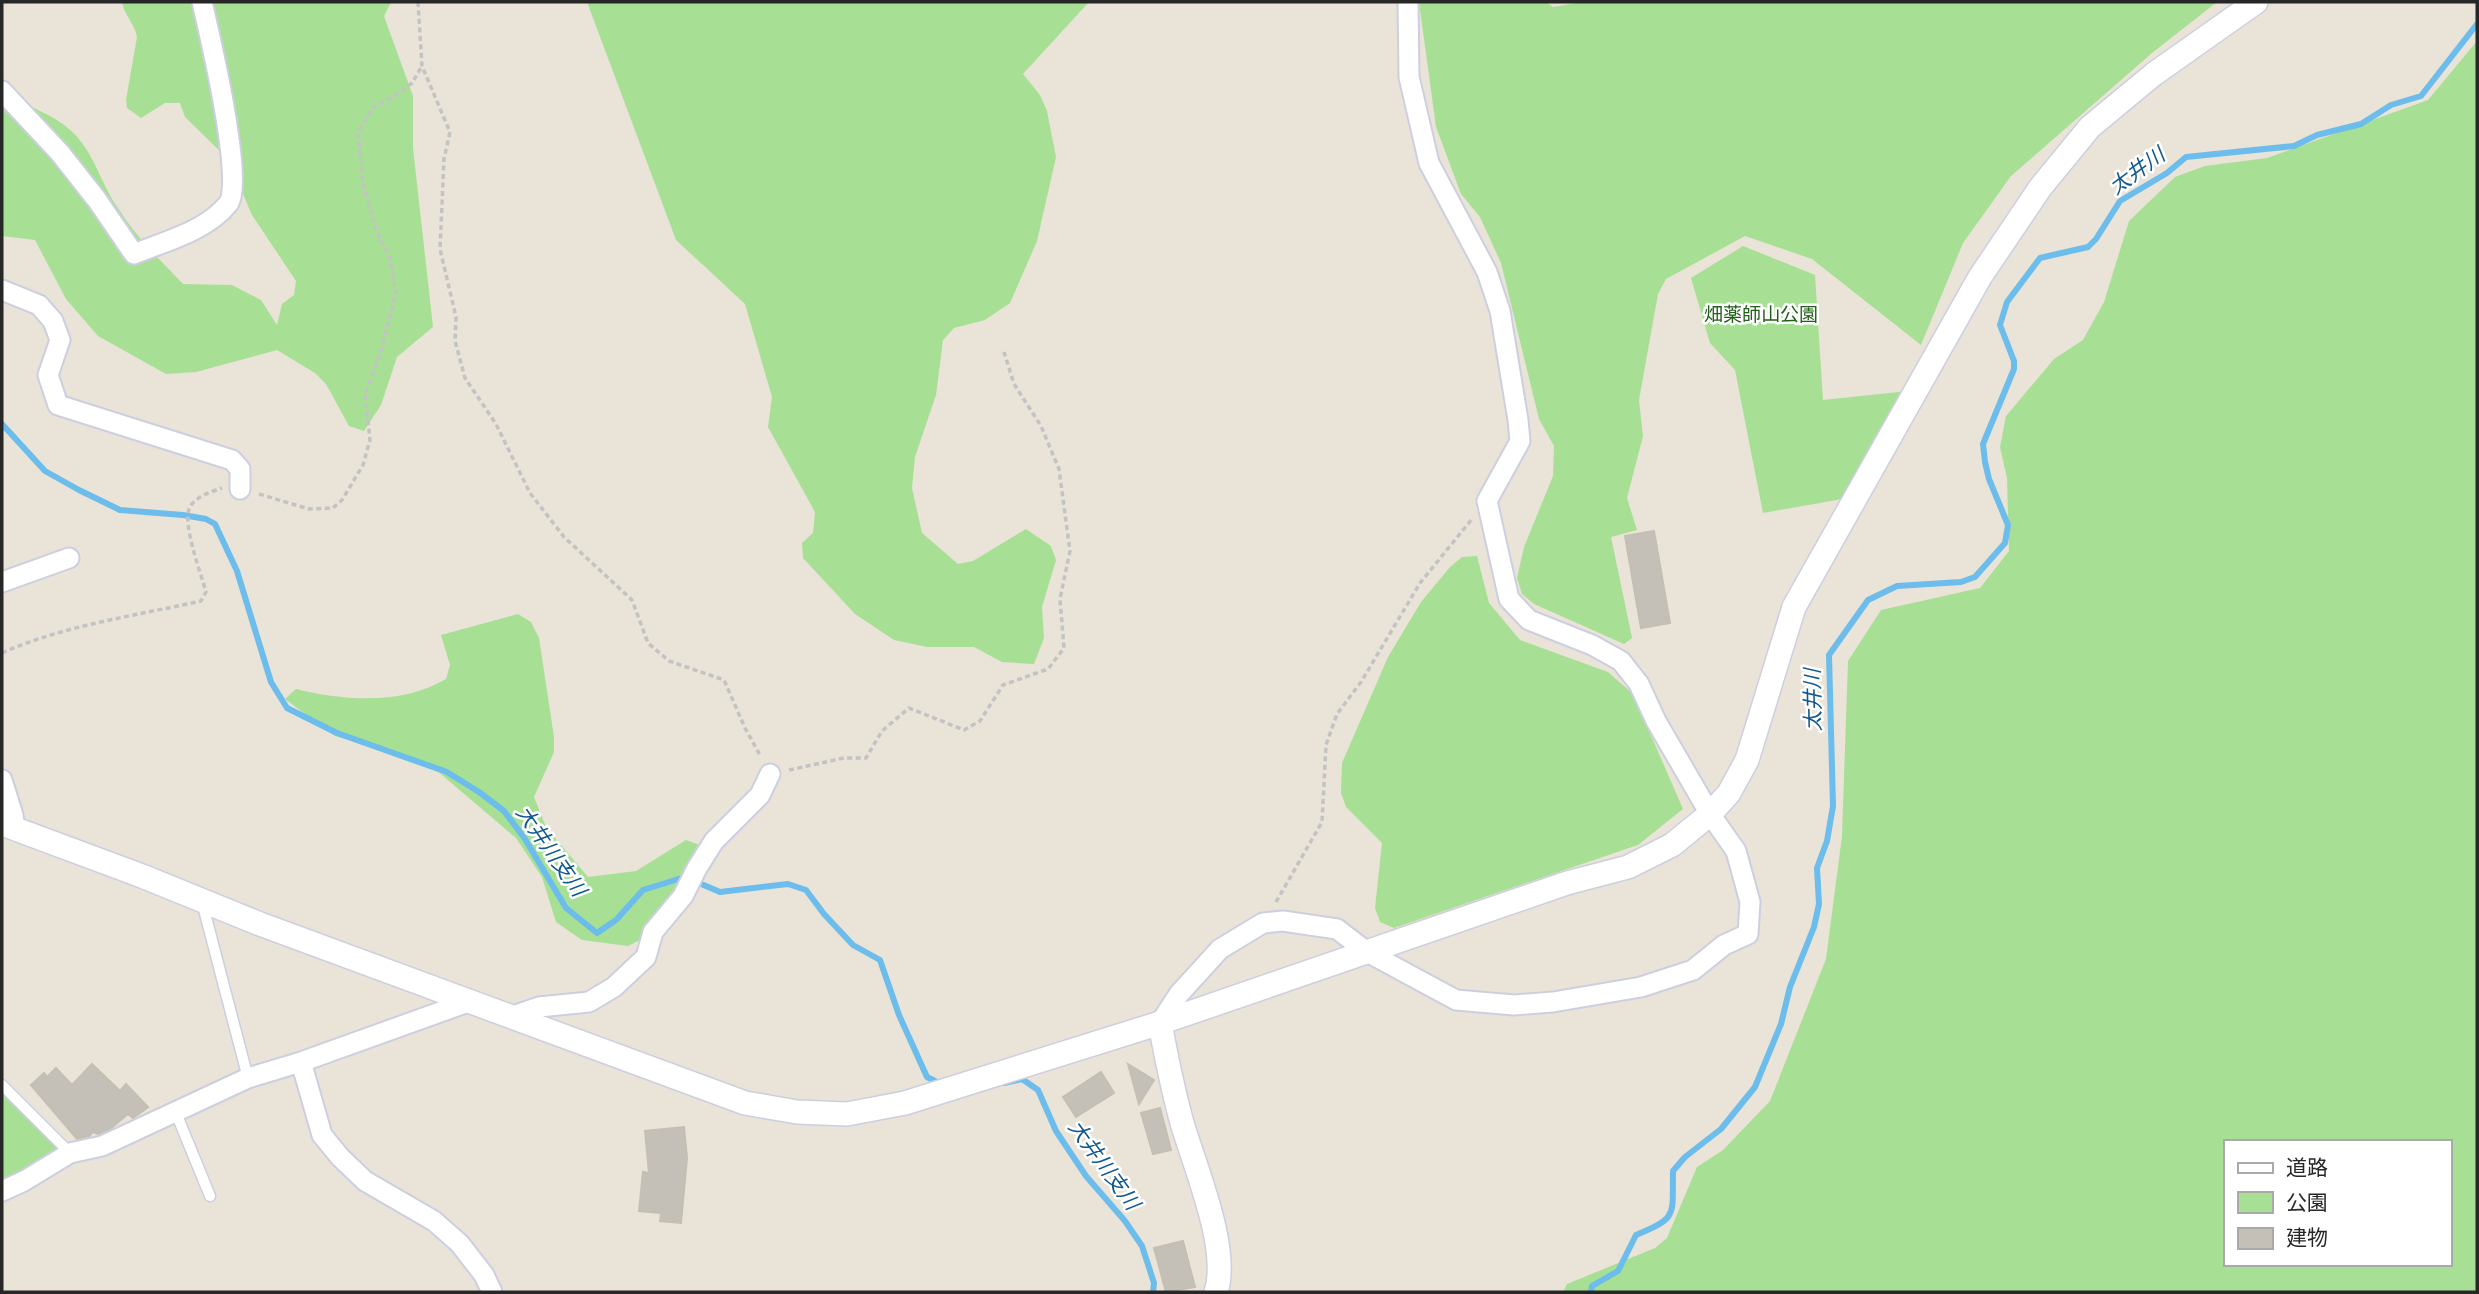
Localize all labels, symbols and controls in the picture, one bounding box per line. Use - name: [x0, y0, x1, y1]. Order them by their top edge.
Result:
- water label: 太井川: [2103, 140, 2171, 198]
- park label: 畑薬師山公園: [1704, 302, 1818, 325]
- water label: 太井川: [1798, 666, 1825, 732]
- water label: 大井川支川: [512, 800, 594, 902]
- water label: 大井川支川: [1064, 1114, 1147, 1216]
- legend: [2224, 1140, 2451, 1266]
- text: 道路: [2286, 1154, 2328, 1179]
- text: 公園: [2286, 1189, 2328, 1214]
- text: 建物: [2286, 1224, 2328, 1249]

